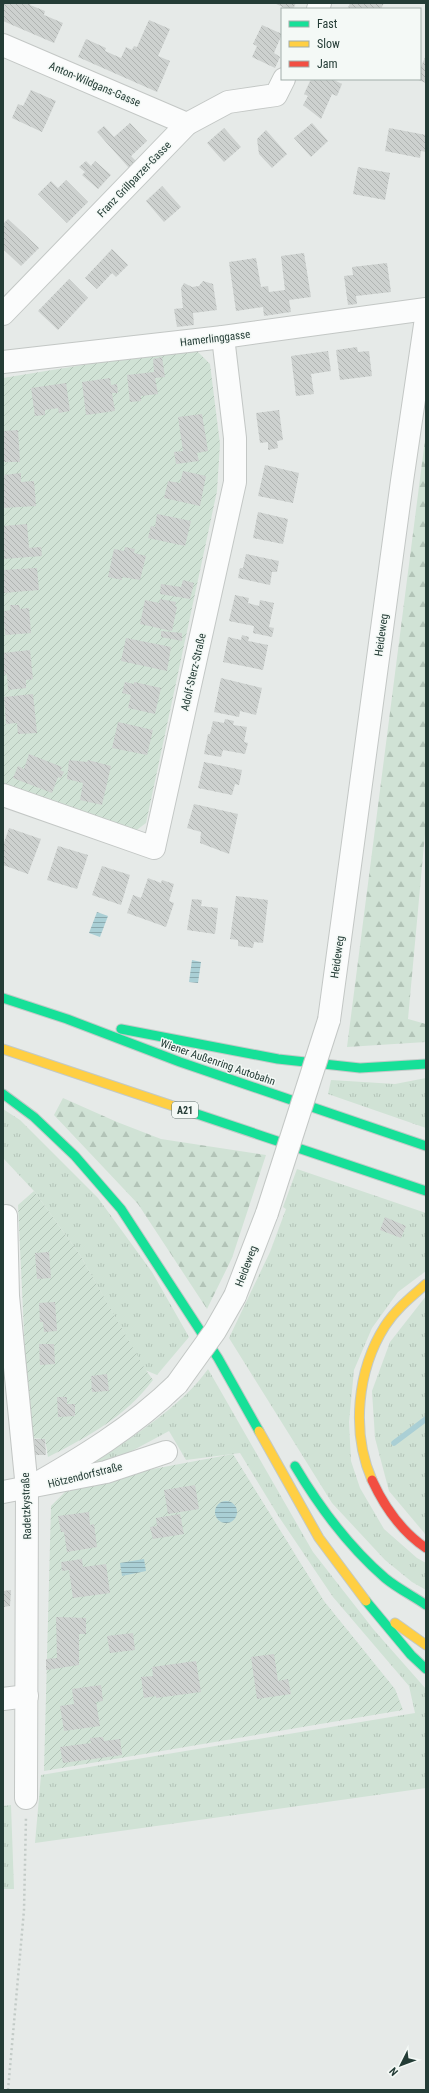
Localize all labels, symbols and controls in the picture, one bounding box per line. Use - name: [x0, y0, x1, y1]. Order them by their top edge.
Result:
- legend: [281, 8, 421, 80]
- text: Fast: [317, 17, 338, 31]
- text: Slow: [317, 37, 340, 51]
- text: Jam: [317, 57, 338, 71]
- street label: Anton-Wildgans-Gasse: [47, 59, 142, 110]
- street label: Franz Grillparzer-Gasse: [95, 139, 174, 220]
- street label: Hamerlinggasse: [179, 328, 251, 349]
- street label: Heideweg: [372, 613, 391, 657]
- street label: Adolf-Sterz-Straße: [178, 632, 209, 712]
- street label: Heideweg: [328, 935, 347, 979]
- street label: Wiener Außenring Autobahn: [159, 1037, 277, 1088]
- road number: A21: [172, 1102, 198, 1118]
- street label: Heideweg: [233, 1244, 260, 1289]
- street label: Hötzendorfstraße: [47, 1460, 124, 1491]
- street label: Radetzkystraße: [19, 1472, 34, 1540]
- north arrow: [381, 2045, 421, 2085]
- text: N: [387, 2064, 401, 2078]

